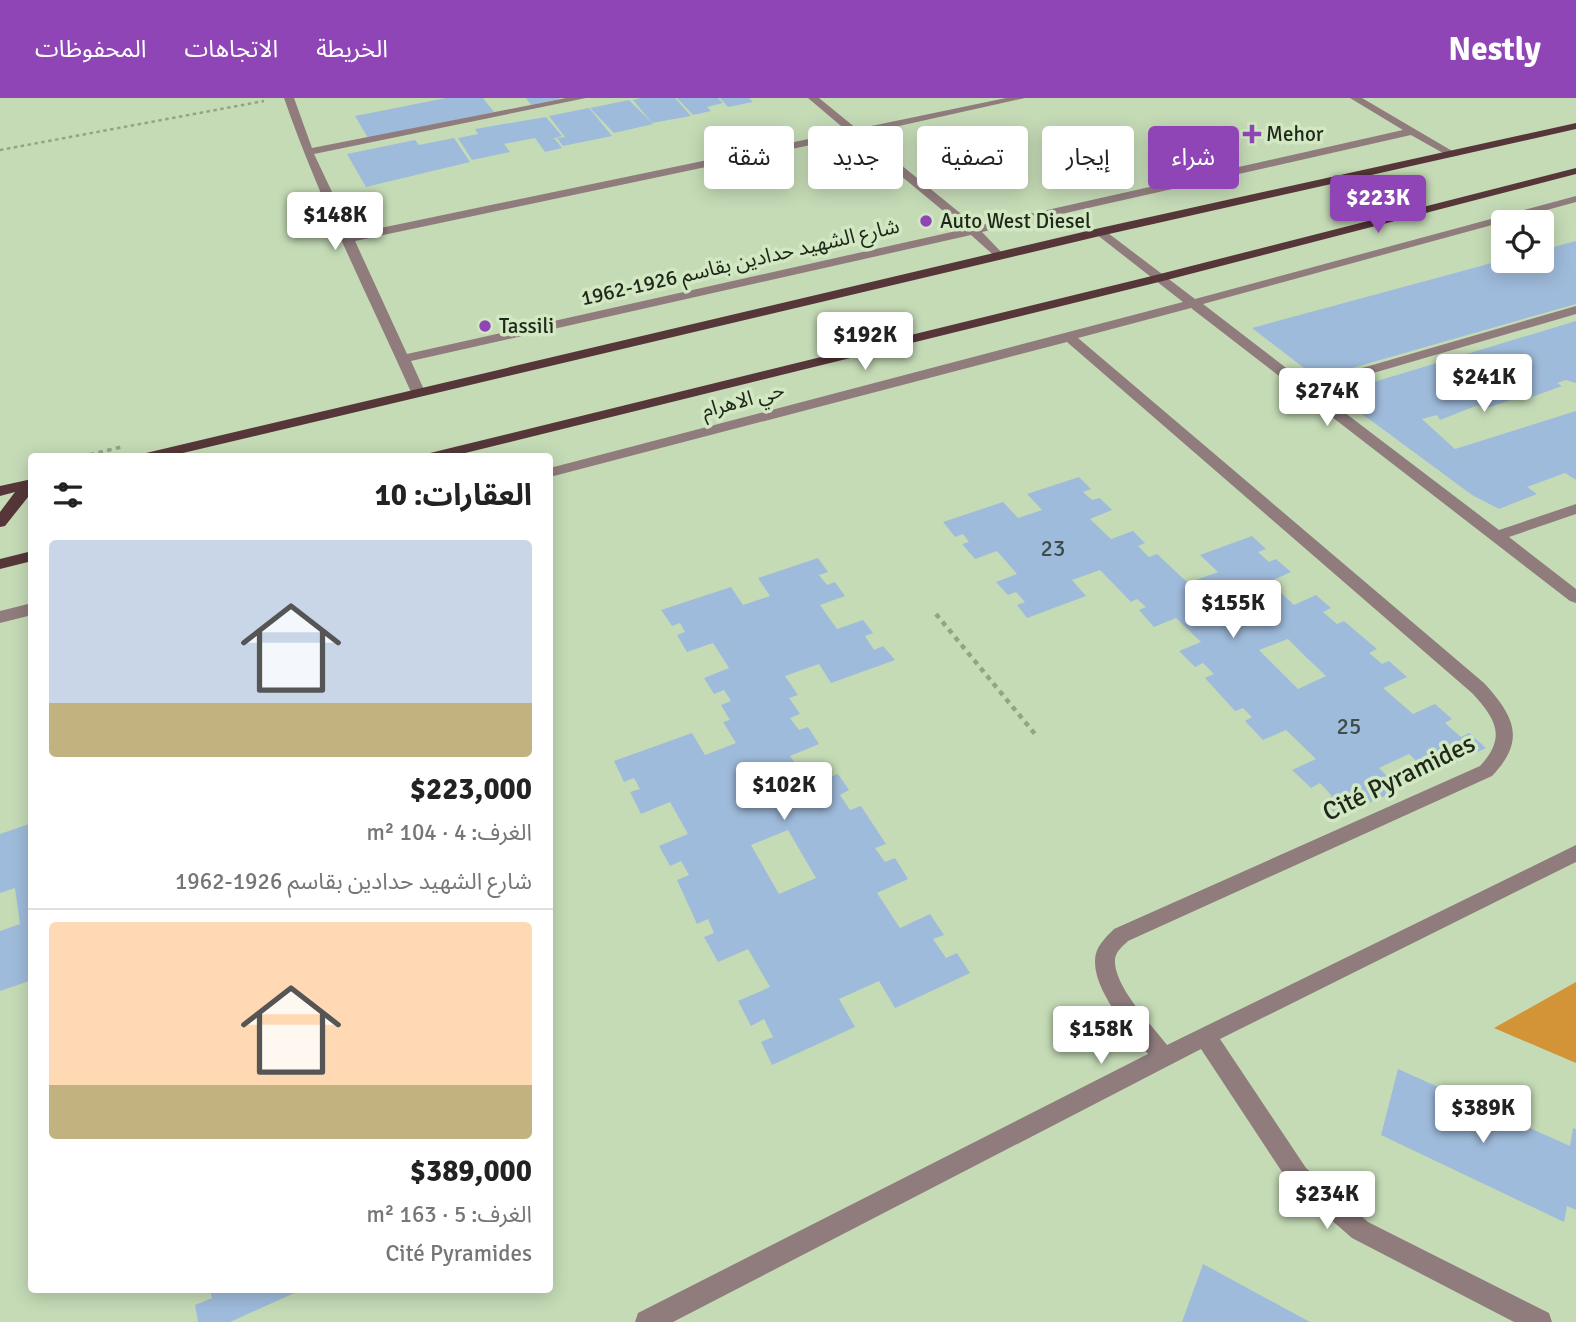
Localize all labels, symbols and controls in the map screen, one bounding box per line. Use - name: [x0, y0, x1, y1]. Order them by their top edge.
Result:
- text: Nestly: [1448, 29, 1541, 70]
- text: المحفوظات: [35, 34, 146, 64]
- text: الاتجاهات: [184, 34, 278, 64]
- text: الخريطة: [316, 34, 388, 64]
- place label: Mehor: [1266, 121, 1324, 147]
- chip: شقة: [704, 126, 794, 189]
- chip: جديد: [808, 126, 903, 189]
- chip: تصفية: [917, 126, 1028, 189]
- chip: إيجار: [1042, 126, 1134, 189]
- chip: شراء: [1148, 126, 1239, 189]
- marker: Mehor: [1244, 126, 1260, 142]
- pin: $223K: [1329, 176, 1427, 235]
- text: $223K: [1346, 183, 1410, 212]
- pin: $148K: [286, 192, 384, 252]
- text: $148K: [303, 200, 367, 229]
- place label: Auto West Diesel: [940, 208, 1091, 234]
- map controls: [1491, 210, 1554, 273]
- button: locate: [1491, 210, 1554, 273]
- street label: شارع الشهيد حدادين بقاسم 1926-1962: [578, 213, 902, 313]
- marker: Auto West Diesel: [918, 213, 934, 229]
- place label: Tassili: [499, 313, 554, 339]
- pin: $192K: [816, 313, 914, 372]
- marker: Tassili: [477, 318, 493, 334]
- text: $192K: [833, 320, 897, 349]
- pin: $241K: [1435, 354, 1533, 414]
- text: $241K: [1452, 362, 1516, 391]
- pin: $274K: [1278, 368, 1376, 428]
- street label: حي الاهرام: [699, 376, 788, 426]
- text: $274K: [1295, 376, 1359, 405]
- icon: filters: [49, 476, 87, 514]
- text: العقارات: 10: [375, 477, 532, 514]
- house number: 23: [1041, 534, 1065, 563]
- pin: $155K: [1184, 580, 1282, 640]
- icon: home: [228, 585, 354, 711]
- text: $155K: [1201, 588, 1265, 617]
- house number: 25: [1337, 712, 1361, 741]
- street label: Cité Pyramides: [1318, 727, 1480, 829]
- pin: $102K: [735, 762, 833, 822]
- text: $102K: [752, 770, 816, 799]
- text: $223,000: [410, 771, 532, 808]
- text: الغرف: 4 · 104 m²: [366, 818, 532, 847]
- text: شارع الشهيد حدادين بقاسم 1926-1962: [175, 867, 532, 896]
- icon: home: [228, 967, 354, 1093]
- pin: $158K: [1052, 1006, 1150, 1066]
- text: $158K: [1069, 1014, 1133, 1043]
- pin: $389K: [1434, 1086, 1532, 1145]
- text: $389K: [1451, 1093, 1515, 1122]
- text: $389,000: [410, 1153, 532, 1190]
- pin: $234K: [1278, 1172, 1376, 1231]
- text: $234K: [1295, 1179, 1359, 1208]
- text: الغرف: 5 · 163 m²: [366, 1200, 532, 1229]
- text: Cité Pyramides: [385, 1239, 532, 1268]

